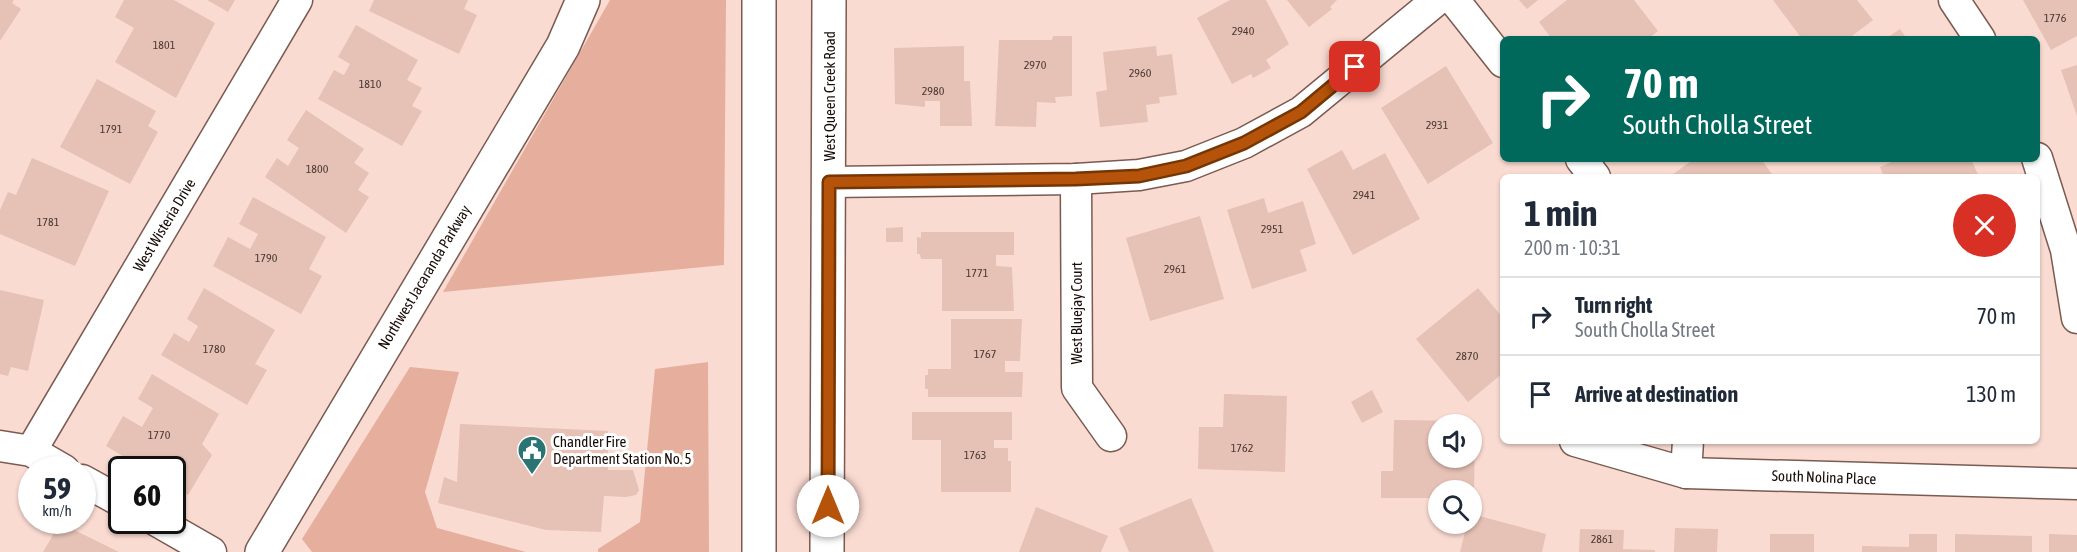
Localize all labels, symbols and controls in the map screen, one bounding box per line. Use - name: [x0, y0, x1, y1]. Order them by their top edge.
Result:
- house number: 1776: [2044, 11, 2067, 25]
- house number: 2940: [1232, 24, 1255, 38]
- street label: West Queen Creek Road: [821, 31, 838, 161]
- house number: 1801: [153, 38, 176, 52]
- pin: [1329, 41, 1380, 92]
- icon: arrive: [1338, 50, 1371, 83]
- house number: 2970: [1024, 58, 1047, 72]
- text: 70 m: [1623, 59, 1698, 107]
- icon: right: [1524, 60, 1602, 138]
- house number: 2960: [1129, 66, 1152, 80]
- house number: 1810: [359, 77, 382, 91]
- house number: 2980: [922, 84, 945, 98]
- text: South Cholla Street: [1623, 109, 1812, 140]
- house number: 2931: [1426, 118, 1449, 132]
- house number: 1791: [100, 122, 123, 136]
- house number: 1800: [306, 162, 329, 176]
- street label: West Wisteria Drive: [130, 175, 199, 275]
- house number: 2941: [1353, 188, 1376, 202]
- text: 1 min: [1524, 192, 1598, 234]
- button: close: [1953, 194, 2016, 257]
- street label: Northwest Jacaranda Parkway: [374, 202, 474, 352]
- house number: 1781: [37, 215, 60, 229]
- house number: 2951: [1261, 222, 1284, 236]
- text: 200 m · 10:31: [1524, 236, 1621, 259]
- house number: 1790: [255, 251, 278, 265]
- street label: West Bluejay Court: [1068, 262, 1085, 364]
- house number: 2961: [1164, 262, 1187, 276]
- house number: 1771: [966, 266, 989, 280]
- text: Turn right: [1575, 292, 1652, 318]
- icon: right: [1524, 300, 1557, 333]
- text: 70 m: [1976, 303, 2016, 329]
- text: South Cholla Street: [1575, 318, 1715, 341]
- house number: 1780: [203, 342, 226, 356]
- house number: 1767: [974, 347, 997, 361]
- house number: 2870: [1456, 349, 1479, 363]
- icon: arrive: [1524, 378, 1557, 411]
- text: Arrive at destination: [1575, 381, 1738, 407]
- text: 130 m: [1966, 381, 2016, 407]
- map controls: [1428, 414, 1482, 534]
- button: sound: [1428, 414, 1482, 468]
- house number: 1770: [148, 428, 171, 442]
- place label: Chandler Fire Department Station No. 5: [553, 433, 692, 467]
- public building icon: Chandler Fire Department Station No. 5: [516, 434, 548, 476]
- house number: 1762: [1231, 441, 1253, 455]
- house number: 1763: [964, 448, 986, 462]
- speed limit sign: 60: [108, 456, 186, 534]
- street label: South Nolina Place: [1771, 467, 1877, 487]
- text: 59: [43, 471, 71, 505]
- position arrow: [796, 474, 860, 538]
- button: search: [1428, 480, 1482, 534]
- text: km/h: [42, 502, 72, 519]
- house number: 2861: [1591, 532, 1614, 546]

